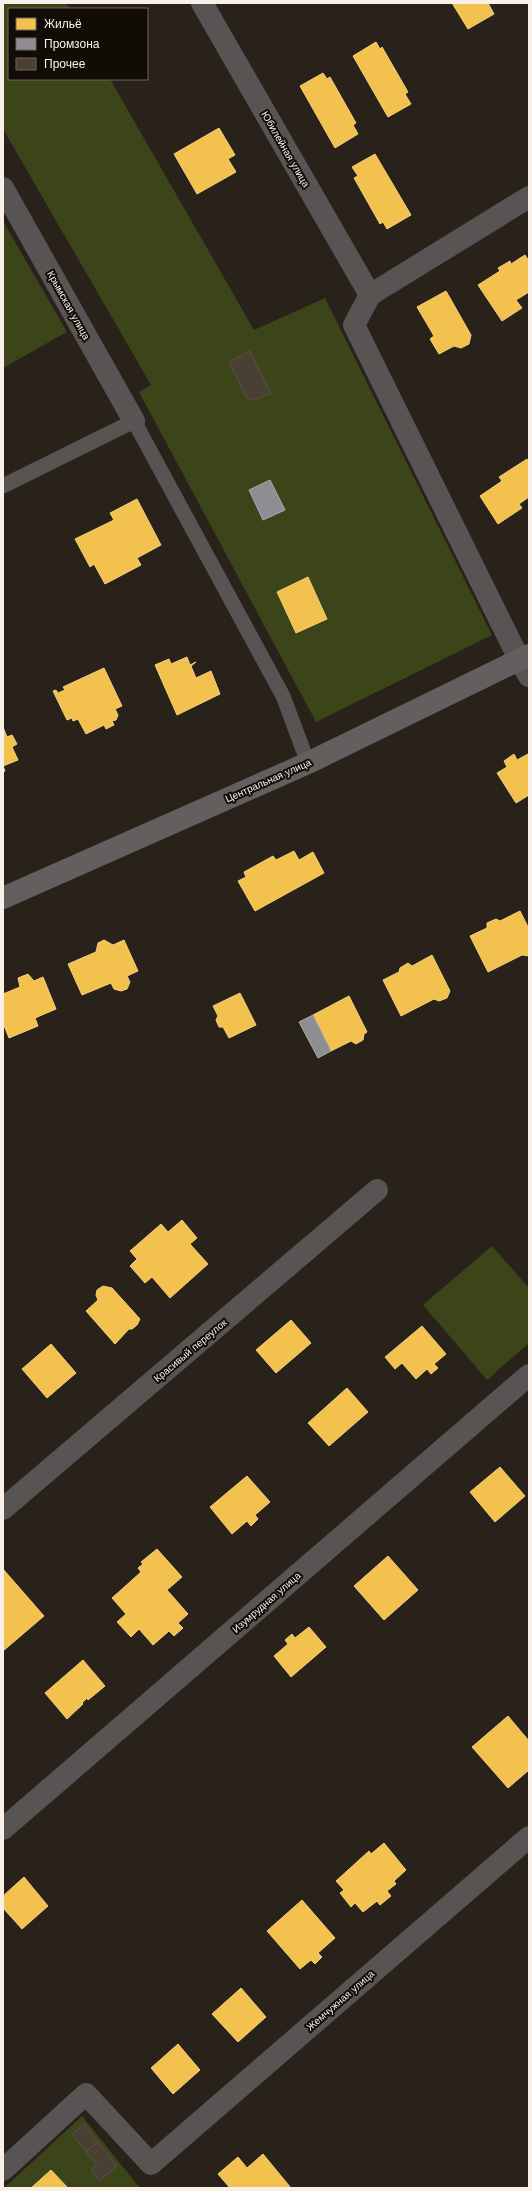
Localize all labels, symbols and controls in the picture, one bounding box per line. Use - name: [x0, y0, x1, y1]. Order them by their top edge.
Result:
- legend: [8, 8, 148, 80]
- text: Жильё: [44, 17, 82, 31]
- text: Промзона: [44, 37, 100, 51]
- text: Прочее: [44, 57, 86, 71]
- street label: Юбилейная улица: [259, 109, 312, 190]
- street label: Крымская улица: [45, 269, 92, 342]
- street label: Центральная улица: [224, 756, 313, 804]
- street label: Красивый переулок: [152, 1316, 229, 1384]
- street label: Изумрудная улица: [230, 1569, 303, 1635]
- street label: Жемчужная улица: [304, 1968, 377, 2033]

